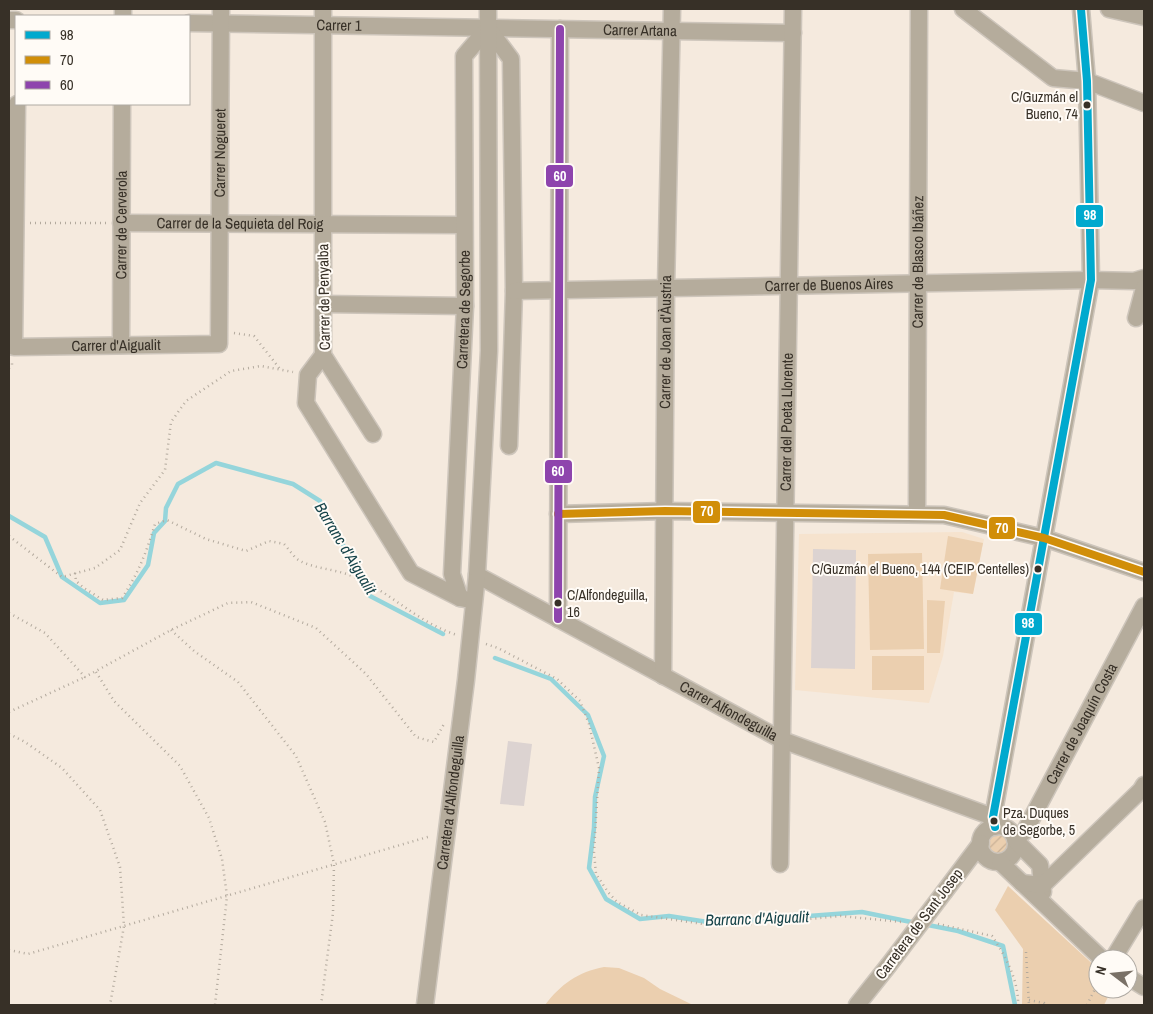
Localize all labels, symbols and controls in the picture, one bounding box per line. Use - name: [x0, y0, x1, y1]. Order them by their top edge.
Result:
- street label: Carrer 1: [316, 14, 362, 36]
- legend: [15, 15, 190, 105]
- street label: Carrer Artana: [603, 19, 677, 41]
- text: 98: [60, 24, 74, 45]
- text: 70: [60, 49, 74, 70]
- text: 60: [60, 74, 74, 95]
- place label: C/Guzmán el Bueno, 74: [1011, 88, 1079, 123]
- marker: C/Guzmán el Bueno, 74: [1082, 100, 1092, 110]
- street label: Carrer Nogueret: [209, 108, 230, 198]
- line badge: 60: [545, 164, 574, 188]
- text: 60: [554, 167, 566, 185]
- street label: Carrer de Cerverola: [110, 170, 132, 279]
- street label: Carrer de Blasco Ibáñez: [907, 196, 928, 328]
- line badge: 98: [1075, 204, 1104, 228]
- text: 98: [1084, 206, 1096, 224]
- street label: Carrer de la Sequieta del Roig: [156, 212, 324, 234]
- street label: Carrer de Penyalba: [312, 243, 335, 351]
- street label: Carretera de Segorbe: [451, 250, 475, 370]
- street label: Carrer de Buenos Aires: [764, 273, 893, 296]
- street label: Carrer de Joan d'Àustria: [654, 275, 676, 409]
- street label: Carrer d'Aigualit: [71, 334, 161, 356]
- street label: Carrer del Poeta Llorente: [775, 353, 798, 491]
- line badge: 60: [544, 459, 573, 484]
- text: 60: [552, 462, 564, 480]
- water label: Barranc d'Aigualit: [310, 498, 382, 598]
- line badge: 70: [692, 500, 721, 524]
- text: 70: [701, 502, 713, 520]
- line badge: 70: [988, 516, 1016, 540]
- text: 70: [996, 519, 1008, 537]
- place label: C/Guzmán el Bueno, 144 (CEIP Centelles): [812, 560, 1029, 578]
- marker: C/Guzmán el Bueno, 144 (CEIP Centelles): [1033, 564, 1043, 574]
- place label: C/Alfondeguilla, 16: [567, 586, 648, 621]
- marker: C/Alfondeguilla, 16: [553, 598, 563, 608]
- line badge: 98: [1014, 612, 1043, 636]
- text: 98: [1022, 614, 1034, 632]
- street label: Carrer de Joaquín Costa: [1040, 659, 1122, 788]
- street label: Carrer Alfondeguilla: [676, 676, 782, 746]
- street label: Carretera d'Alfondeguilla: [431, 734, 469, 871]
- place label: Pza. Duques de Segorbe, 5: [1003, 804, 1075, 839]
- marker: Pza. Duques de Segorbe, 5: [989, 816, 999, 826]
- street label: Carretera de Sant Josep: [870, 864, 967, 984]
- water label: Barranc d'Aigualit: [705, 905, 810, 931]
- north arrow: [1088, 949, 1138, 999]
- text: N: [1091, 964, 1110, 977]

